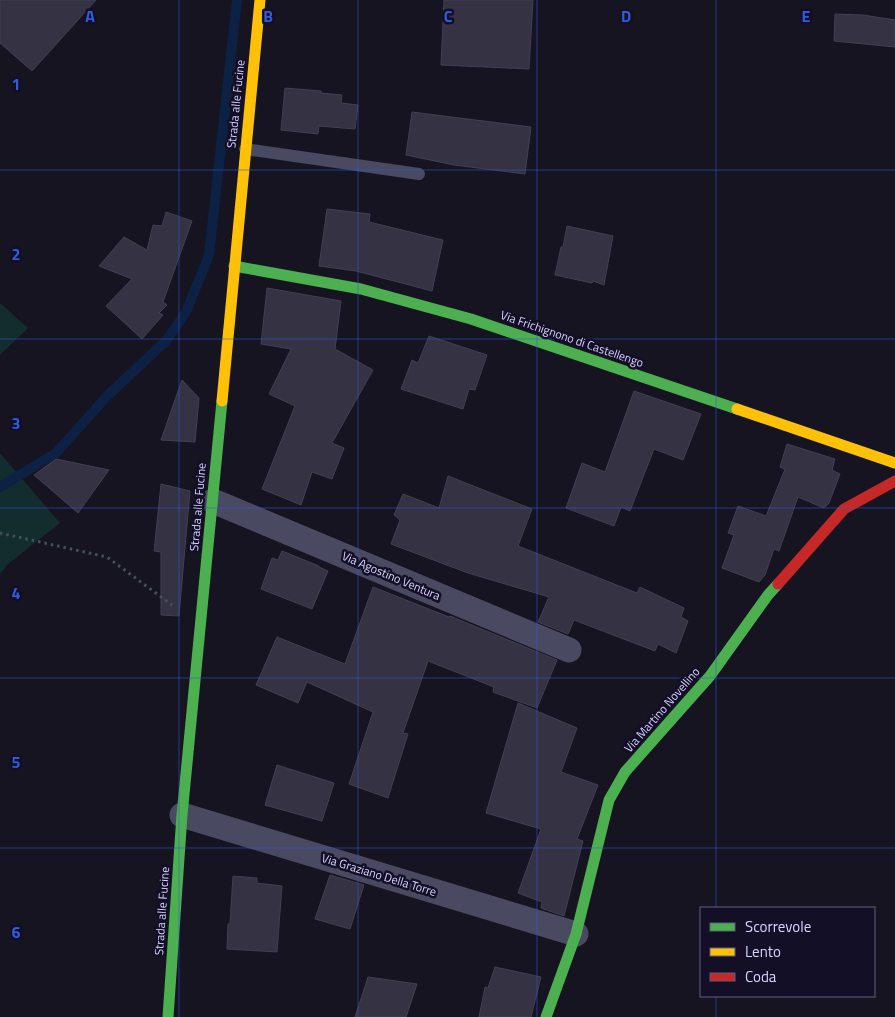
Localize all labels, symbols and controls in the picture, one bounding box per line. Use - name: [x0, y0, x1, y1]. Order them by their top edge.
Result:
- text: A: [85, 4, 95, 28]
- text: B: [263, 4, 273, 28]
- text: C: [444, 4, 453, 28]
- text: D: [621, 4, 631, 28]
- text: E: [802, 4, 811, 28]
- street label: Strada alle Fucine: [221, 59, 250, 149]
- text: 1: [12, 72, 20, 96]
- text: 2: [12, 242, 20, 266]
- street label: Via Frichignono di Castellengo: [498, 305, 646, 372]
- text: 3: [12, 411, 20, 435]
- street label: Strada alle Fucine: [184, 462, 211, 552]
- street label: Via Agostino Ventura: [339, 546, 443, 605]
- text: 4: [12, 581, 21, 605]
- street label: Via Martino Novellino: [619, 663, 704, 757]
- text: 5: [12, 750, 21, 774]
- street label: Via Graziano Della Torre: [319, 848, 439, 901]
- street label: Strada alle Fucine: [149, 866, 174, 956]
- legend: [700, 907, 875, 997]
- text: Scorrevole: [745, 915, 811, 938]
- text: 6: [12, 920, 21, 944]
- text: Lento: [745, 940, 781, 963]
- text: Coda: [745, 965, 777, 988]

